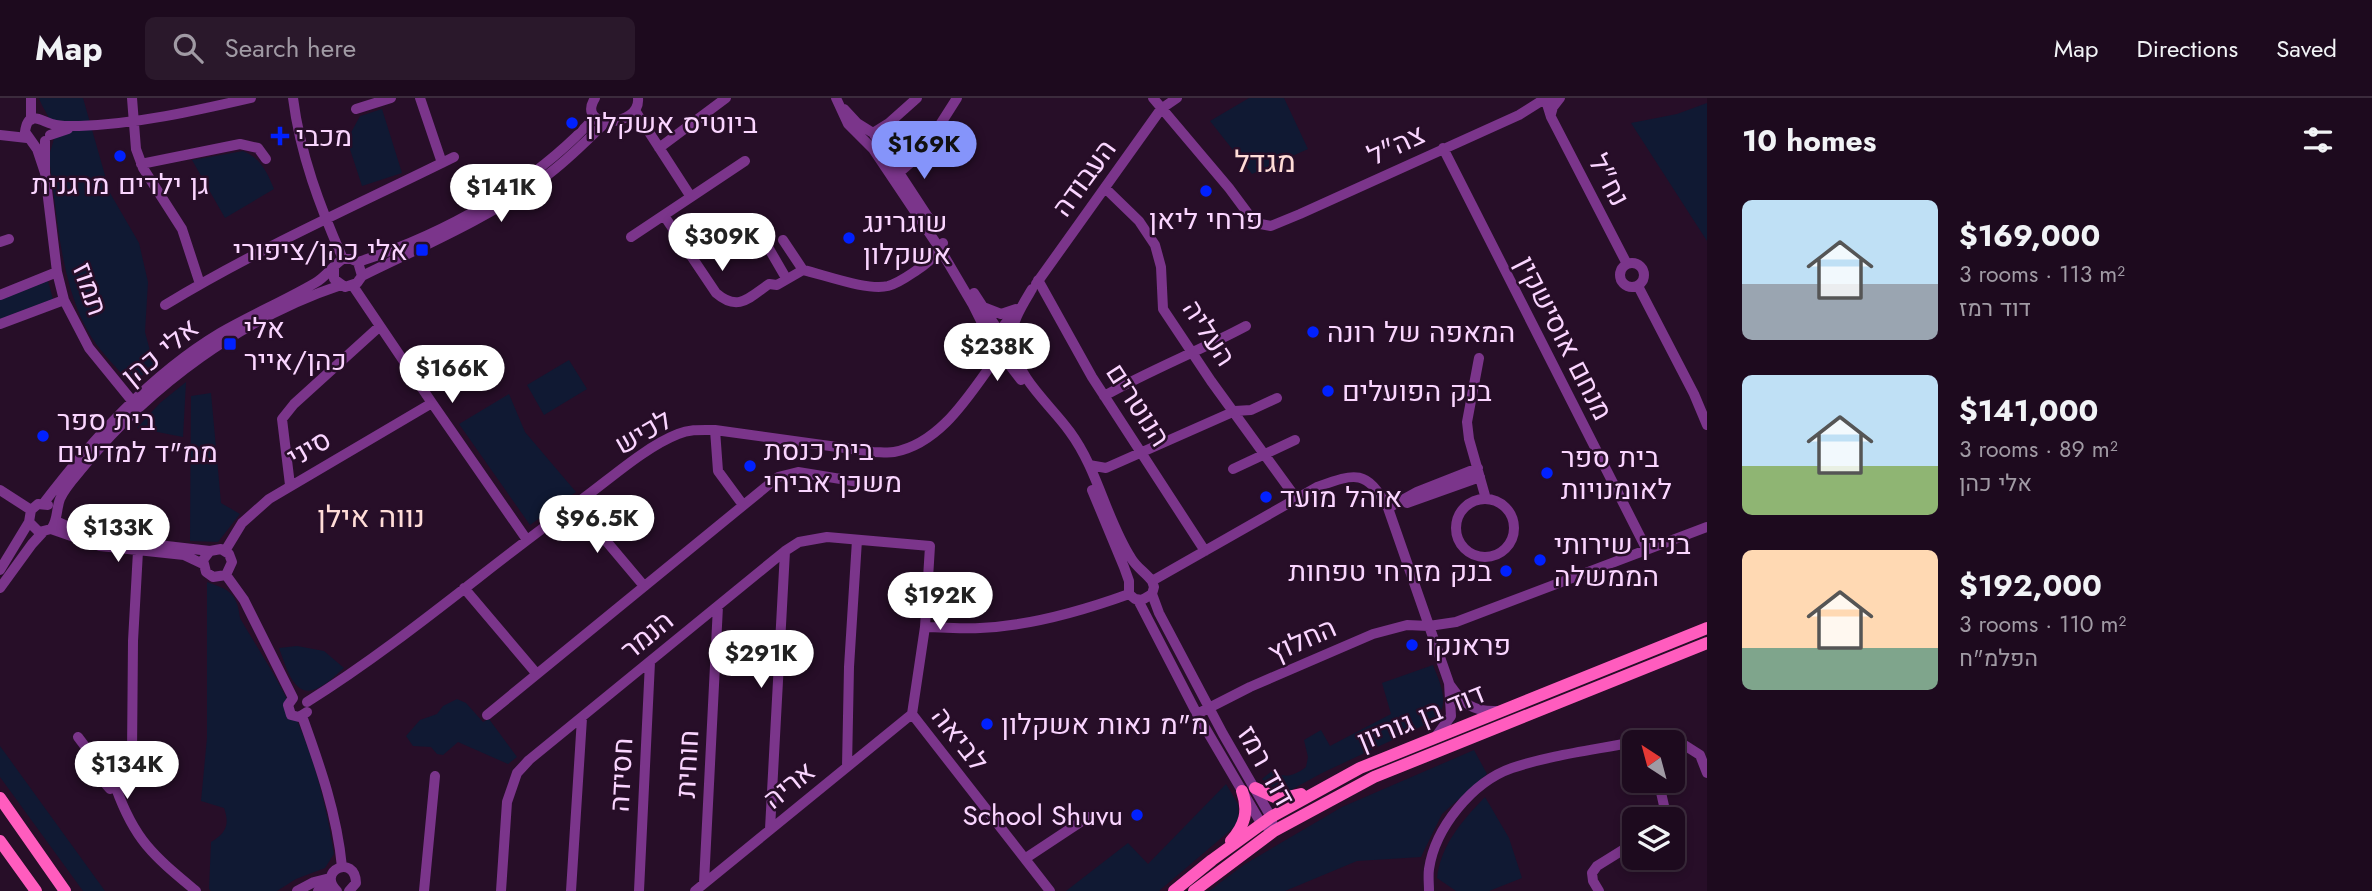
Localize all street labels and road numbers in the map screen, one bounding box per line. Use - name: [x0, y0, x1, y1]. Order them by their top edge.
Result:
- street label: צה"ל: [1361, 114, 1431, 176]
- street label: העבודה: [1042, 131, 1126, 225]
- street label: נח"ל: [1578, 146, 1640, 214]
- street label: מנחם אוסישקין: [1505, 249, 1623, 427]
- street label: תמוז: [62, 257, 118, 321]
- street label: העליה: [1172, 292, 1246, 374]
- street label: אלי כהן: [113, 308, 207, 396]
- street label: הנוטרים: [1096, 355, 1180, 455]
- street label: לכיש: [607, 399, 679, 465]
- street label: סיני: [279, 419, 339, 477]
- street label: הנמר: [612, 601, 682, 669]
- street label: החלוץ: [1261, 607, 1343, 673]
- street label: דוד בן גוריון: [1351, 673, 1491, 761]
- street label: לביאה: [922, 698, 998, 780]
- street label: דוד רמז: [1227, 718, 1305, 814]
- street label: חוחית: [665, 729, 709, 799]
- street label: חסידה: [599, 737, 643, 813]
- street label: אריה: [754, 751, 824, 819]

